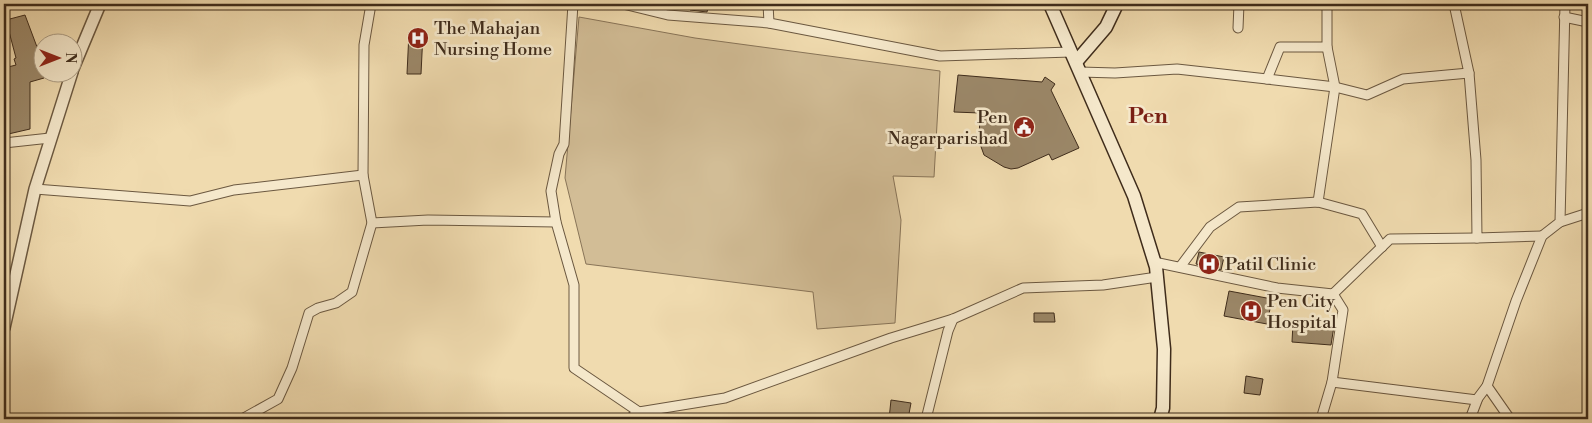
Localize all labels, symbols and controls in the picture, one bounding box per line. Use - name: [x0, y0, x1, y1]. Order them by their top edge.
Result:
- place label: The Mahajan Nursing Home: [434, 17, 552, 61]
- hospital icon: The Mahajan Nursing Home: [406, 26, 430, 50]
- north arrow: [32, 32, 82, 82]
- text: N: [61, 52, 79, 64]
- district label: Pen: [1128, 103, 1168, 130]
- place label: Pen Nagarparishad: [888, 106, 1009, 150]
- public building icon: Pen Nagarparishad: [1012, 115, 1036, 139]
- hospital icon: Patil Clinic: [1197, 252, 1221, 276]
- place label: Patil Clinic: [1225, 253, 1316, 276]
- place label: Pen City Hospital: [1267, 290, 1337, 334]
- hospital icon: Pen City Hospital: [1239, 299, 1263, 323]

